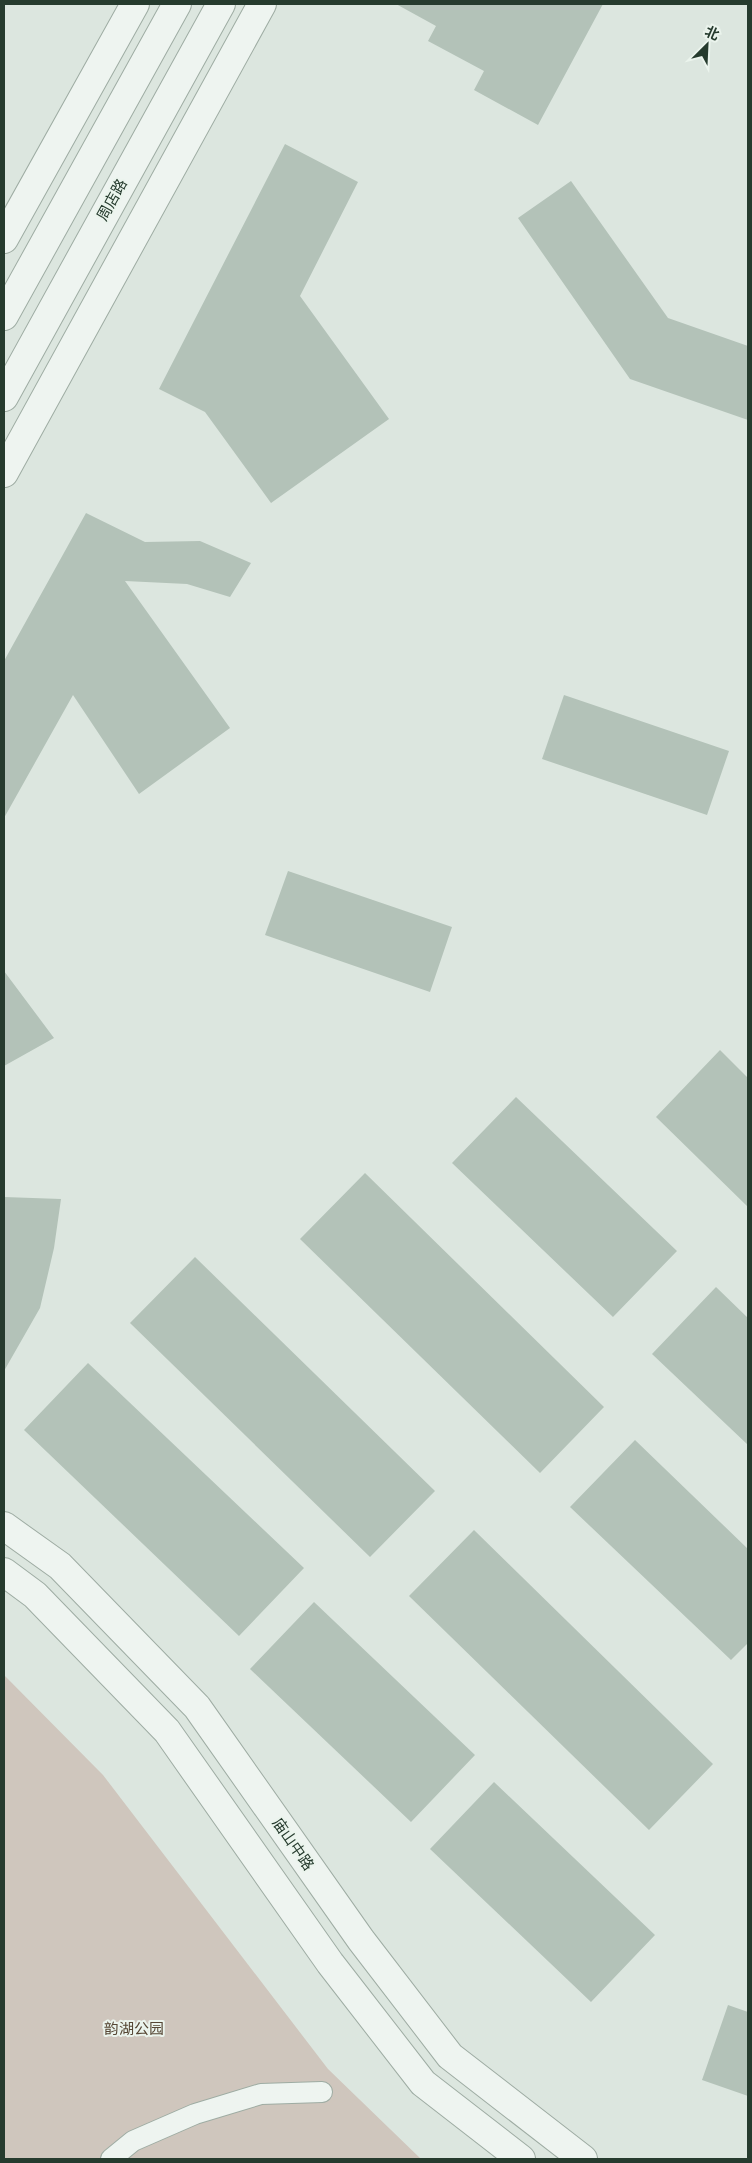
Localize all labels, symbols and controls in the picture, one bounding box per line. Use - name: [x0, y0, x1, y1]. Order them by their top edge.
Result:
- north arrow: [682, 20, 732, 70]
- text: 北: [702, 23, 722, 44]
- street label: 周店路: [93, 176, 131, 224]
- street label: 庙山中路: [268, 1814, 318, 1874]
- park label: 韵湖公园: [104, 2020, 164, 2038]

